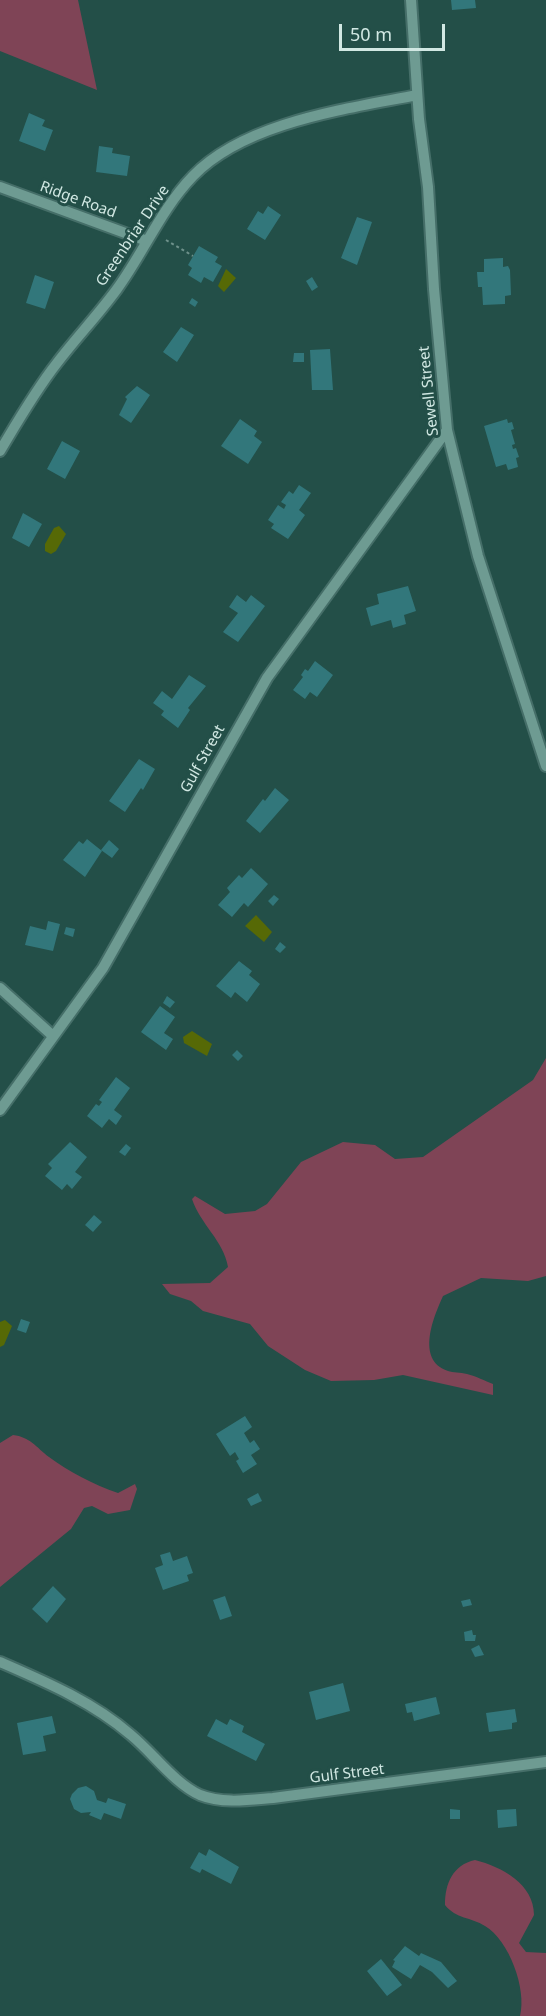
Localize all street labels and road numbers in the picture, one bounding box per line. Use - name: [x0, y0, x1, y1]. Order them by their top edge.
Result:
- street label: Ridge Road: [37, 178, 119, 222]
- street label: Greenbriar Drive: [93, 182, 173, 290]
- street label: Sewell Street: [415, 345, 443, 437]
- street label: Gulf Street: [177, 722, 229, 796]
- street label: Gulf Street: [309, 1760, 385, 1788]

